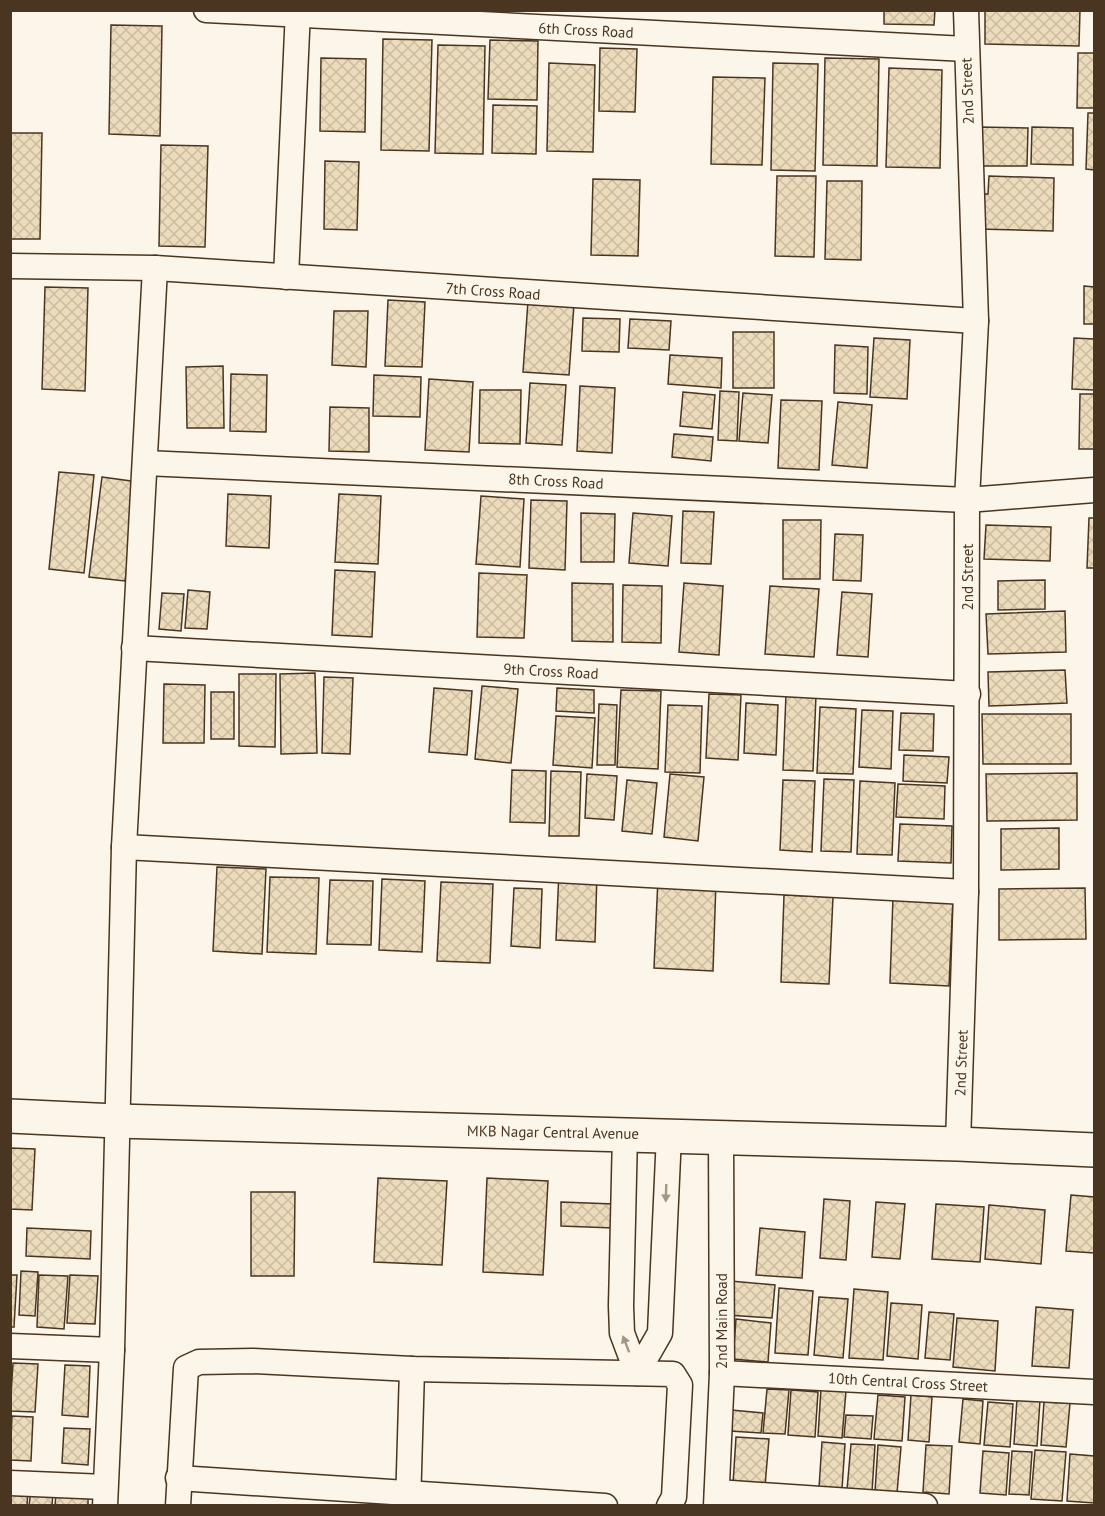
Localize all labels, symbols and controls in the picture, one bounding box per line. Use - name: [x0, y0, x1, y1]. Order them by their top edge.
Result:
- street label: 6th Cross Road: [538, 18, 634, 42]
- street label: 2nd Street: [956, 57, 978, 125]
- street label: 7th Cross Road: [445, 278, 541, 304]
- street label: 8th Cross Road: [508, 469, 604, 493]
- street label: 2nd Street: [958, 544, 977, 610]
- street label: 9th Cross Road: [503, 659, 599, 683]
- street label: 2nd Street: [950, 1029, 972, 1097]
- street label: MKB Nagar Central Avenue: [467, 1121, 639, 1143]
- one-way arrow: [662, 1184, 671, 1203]
- street label: 2nd Main Road: [712, 1273, 731, 1369]
- one-way arrow: [621, 1335, 630, 1353]
- street label: 10th Central Cross Street: [828, 1368, 988, 1396]

